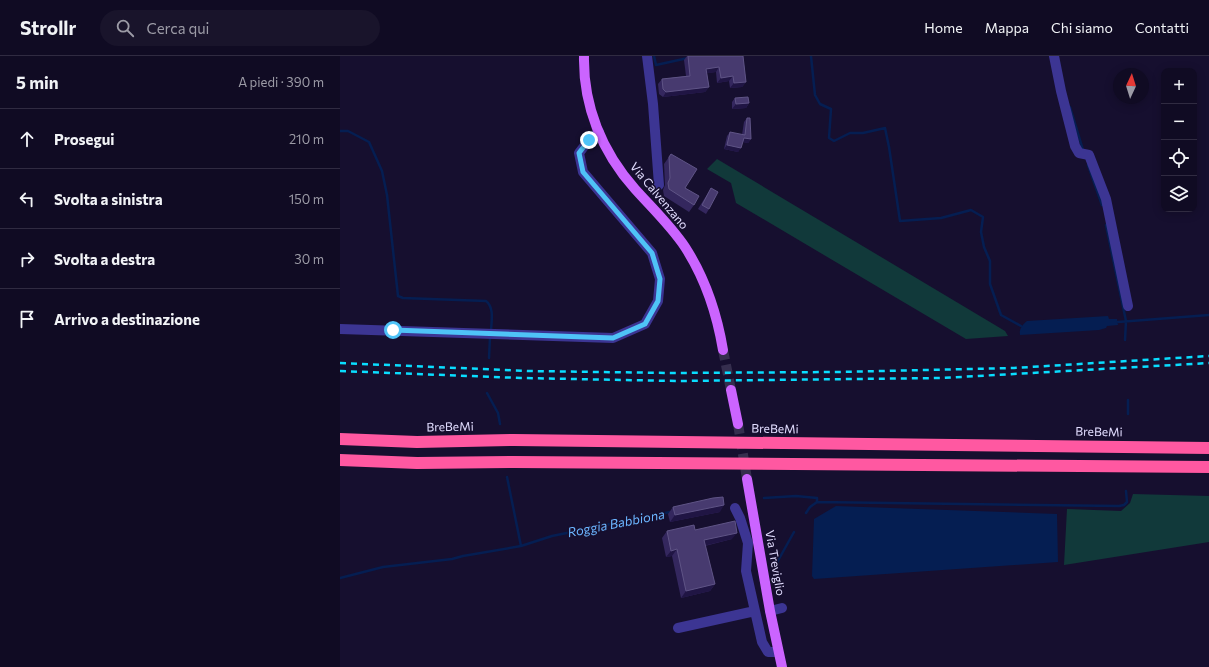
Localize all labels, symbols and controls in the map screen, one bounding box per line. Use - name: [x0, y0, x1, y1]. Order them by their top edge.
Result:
- search box: [100, 10, 380, 46]
- text: Strollr: [20, 16, 76, 39]
- icon: search: [114, 17, 136, 39]
- text: Cerca qui: [146, 19, 209, 37]
- text: Home: [924, 19, 963, 36]
- text: Mappa: [985, 19, 1029, 36]
- text: Chi siamo: [1051, 19, 1113, 36]
- text: Contatti: [1135, 19, 1189, 36]
- north arrow: [1113, 68, 1149, 104]
- map controls: [1161, 68, 1197, 212]
- button: +: [1161, 68, 1197, 104]
- text: 5 min: [16, 72, 59, 93]
- text: A piedi · 390 m: [238, 74, 324, 90]
- button: −: [1161, 104, 1197, 140]
- icon: ahead: [16, 128, 38, 150]
- text: Prosegui: [54, 130, 114, 148]
- text: 210 m: [289, 131, 324, 147]
- route end: [580, 131, 598, 149]
- button: locate: [1161, 140, 1197, 176]
- street label: Via Calvenzano: [628, 159, 692, 232]
- button: layers: [1161, 176, 1197, 212]
- icon: left: [16, 188, 38, 210]
- text: Svolta a sinistra: [54, 190, 163, 208]
- text: 150 m: [289, 191, 324, 207]
- icon: right: [16, 248, 38, 270]
- text: Svolta a destra: [54, 250, 155, 268]
- text: 30 m: [294, 251, 324, 267]
- icon: arrive: [16, 308, 38, 330]
- text: Arrivo a destinazione: [54, 310, 200, 328]
- route start: [384, 321, 402, 339]
- street label: BreBeMi: [426, 419, 474, 433]
- street label: BreBeMi: [751, 421, 799, 435]
- street label: BreBeMi: [1075, 424, 1123, 438]
- water label: Roggia Babbiona: [566, 506, 666, 540]
- street label: Via Treviglio: [763, 529, 789, 597]

